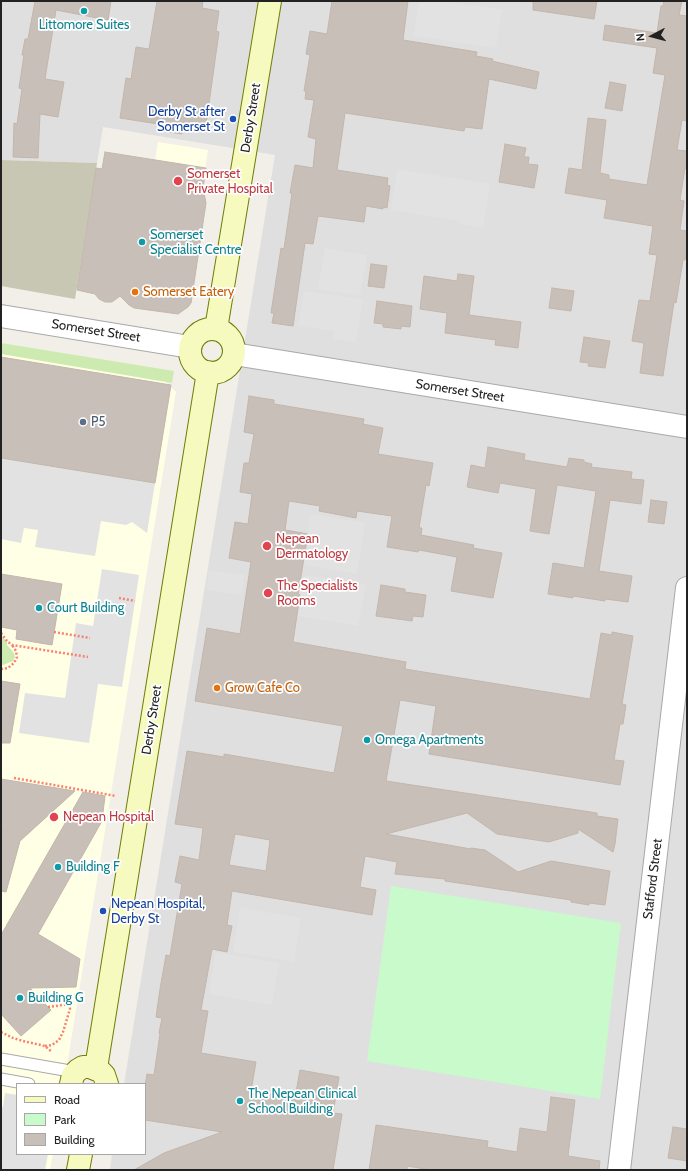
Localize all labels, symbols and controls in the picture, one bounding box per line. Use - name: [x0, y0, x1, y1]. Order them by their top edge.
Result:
- marker: Littomore Suites: [79, 6, 89, 16]
- north arrow: [632, 16, 672, 56]
- place label: Littomore Suites: [39, 17, 129, 33]
- text: N: [633, 33, 647, 42]
- street label: Derby Street: [238, 82, 264, 154]
- place label: Derby St after Somerset St: [148, 104, 225, 135]
- marker: Derby St after Somerset St: [228, 114, 238, 124]
- place label: Somerset Private Hospital: [187, 166, 273, 197]
- marker: Somerset Private Hospital: [172, 175, 184, 187]
- place label: Somerset Specialist Centre: [150, 227, 241, 258]
- marker: Somerset Specialist Centre: [137, 237, 147, 247]
- place label: Somerset Eatery: [143, 284, 234, 300]
- marker: Somerset Eatery: [130, 287, 140, 297]
- street label: Somerset Street: [51, 316, 141, 346]
- street label: Somerset Street: [415, 376, 505, 406]
- place label: P5: [91, 414, 105, 430]
- marker: P5: [78, 417, 88, 427]
- place label: Nepean Dermatology: [276, 531, 348, 562]
- marker: Nepean Dermatology: [261, 540, 273, 552]
- place label: The Specialists Rooms: [277, 578, 358, 609]
- marker: The Specialists Rooms: [262, 587, 274, 599]
- place label: Court Building: [47, 600, 124, 616]
- marker: Court Building: [34, 603, 44, 613]
- place label: Grow Cafe Co: [225, 680, 300, 696]
- marker: Grow Cafe Co: [212, 683, 222, 693]
- street label: Derby Street: [139, 684, 165, 756]
- place label: Omega Apartments: [375, 732, 484, 748]
- marker: Omega Apartments: [362, 735, 372, 745]
- place label: Nepean Hospital: [63, 809, 154, 825]
- marker: Nepean Hospital: [48, 811, 60, 823]
- street label: Stafford Street: [640, 838, 666, 920]
- place label: Building F: [66, 859, 120, 875]
- marker: Building F: [53, 862, 63, 872]
- place label: Nepean Hospital, Derby St: [111, 896, 205, 927]
- marker: Nepean Hospital, Derby St: [98, 906, 108, 916]
- place label: Building G: [28, 990, 84, 1006]
- marker: Building G: [15, 993, 25, 1003]
- legend: [16, 1083, 146, 1155]
- place label: The Nepean Clinical School Building: [248, 1086, 356, 1117]
- text: Road: [54, 1092, 80, 1107]
- marker: The Nepean Clinical School Building: [235, 1096, 245, 1106]
- text: Park: [54, 1112, 76, 1127]
- text: Building: [54, 1132, 95, 1147]

